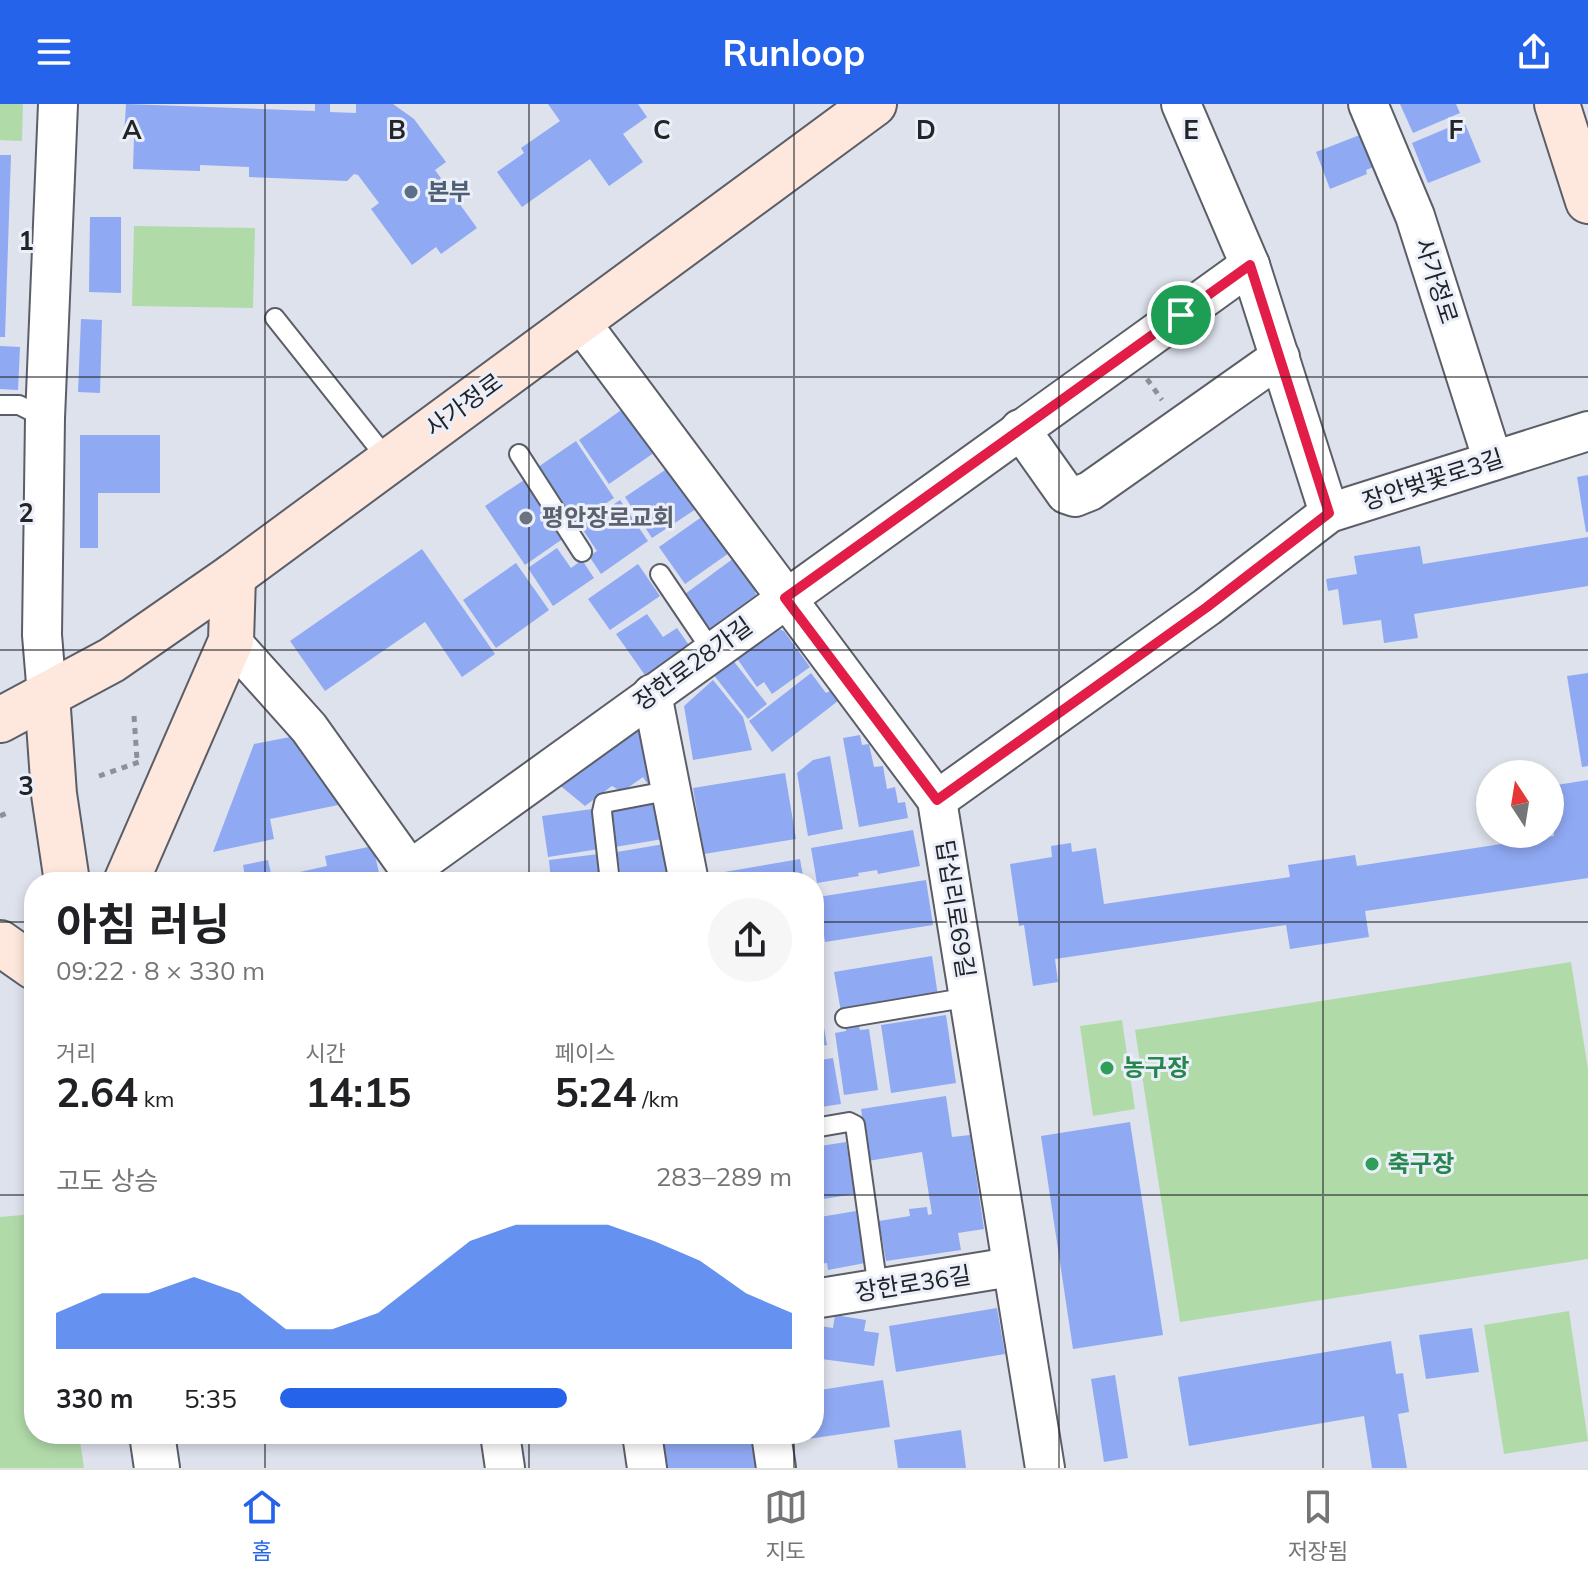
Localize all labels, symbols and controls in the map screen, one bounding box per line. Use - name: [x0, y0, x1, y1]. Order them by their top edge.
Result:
- icon: menu: [32, 30, 76, 74]
- text: Runloop: [723, 30, 865, 75]
- icon: share: [1512, 30, 1556, 74]
- text: A: [122, 113, 142, 146]
- text: B: [388, 113, 406, 146]
- text: C: [653, 113, 671, 146]
- text: D: [916, 113, 936, 146]
- text: E: [1183, 113, 1199, 146]
- text: F: [1449, 113, 1464, 146]
- place label: 본부: [427, 176, 471, 206]
- marker: 본부: [402, 183, 420, 201]
- text: 1: [18, 224, 34, 257]
- street label: 사가정로: [1409, 234, 1465, 327]
- pin: [1147, 281, 1215, 349]
- icon: arrive: [1159, 293, 1203, 337]
- street label: 사가정로: [419, 366, 508, 442]
- street label: 장안벚꽃로3길: [1358, 442, 1507, 516]
- text: 2: [18, 496, 34, 529]
- place label: 평안장로교회: [542, 502, 674, 532]
- marker: 평안장로교회: [517, 509, 535, 527]
- street label: 장한로28가길: [627, 610, 758, 716]
- north arrow: [1476, 760, 1564, 848]
- map controls: [1476, 760, 1564, 848]
- text: 3: [18, 769, 34, 802]
- street label: 답십리로69길: [930, 838, 982, 980]
- text: 아침 러닝: [56, 896, 230, 951]
- button: share: [708, 898, 792, 982]
- text: 09:22 · 8 × 330 m: [56, 954, 265, 987]
- text: 거리: [56, 1039, 96, 1067]
- text: 시간: [305, 1039, 346, 1067]
- text: 페이스: [555, 1039, 615, 1067]
- place label: 농구장: [1123, 1052, 1189, 1082]
- marker: 농구장: [1098, 1059, 1116, 1077]
- text: 2.64: [56, 1067, 138, 1117]
- text: 14:15: [305, 1067, 411, 1117]
- text: 5:24: [555, 1067, 637, 1117]
- text: km: [138, 1085, 174, 1113]
- text: /km: [637, 1085, 679, 1113]
- place label: 축구장: [1388, 1148, 1454, 1178]
- marker: 축구장: [1363, 1155, 1381, 1173]
- text: 283–289 m: [656, 1160, 792, 1193]
- text: 고도 상승: [56, 1164, 158, 1197]
- street label: 장한로36길: [853, 1259, 973, 1307]
- text: 330 m: [56, 1382, 133, 1415]
- text: 5:35: [184, 1382, 237, 1415]
- tab: 홈: [240, 1485, 284, 1565]
- tab: 지도: [764, 1485, 808, 1565]
- tab: 저장됨: [1287, 1485, 1348, 1565]

